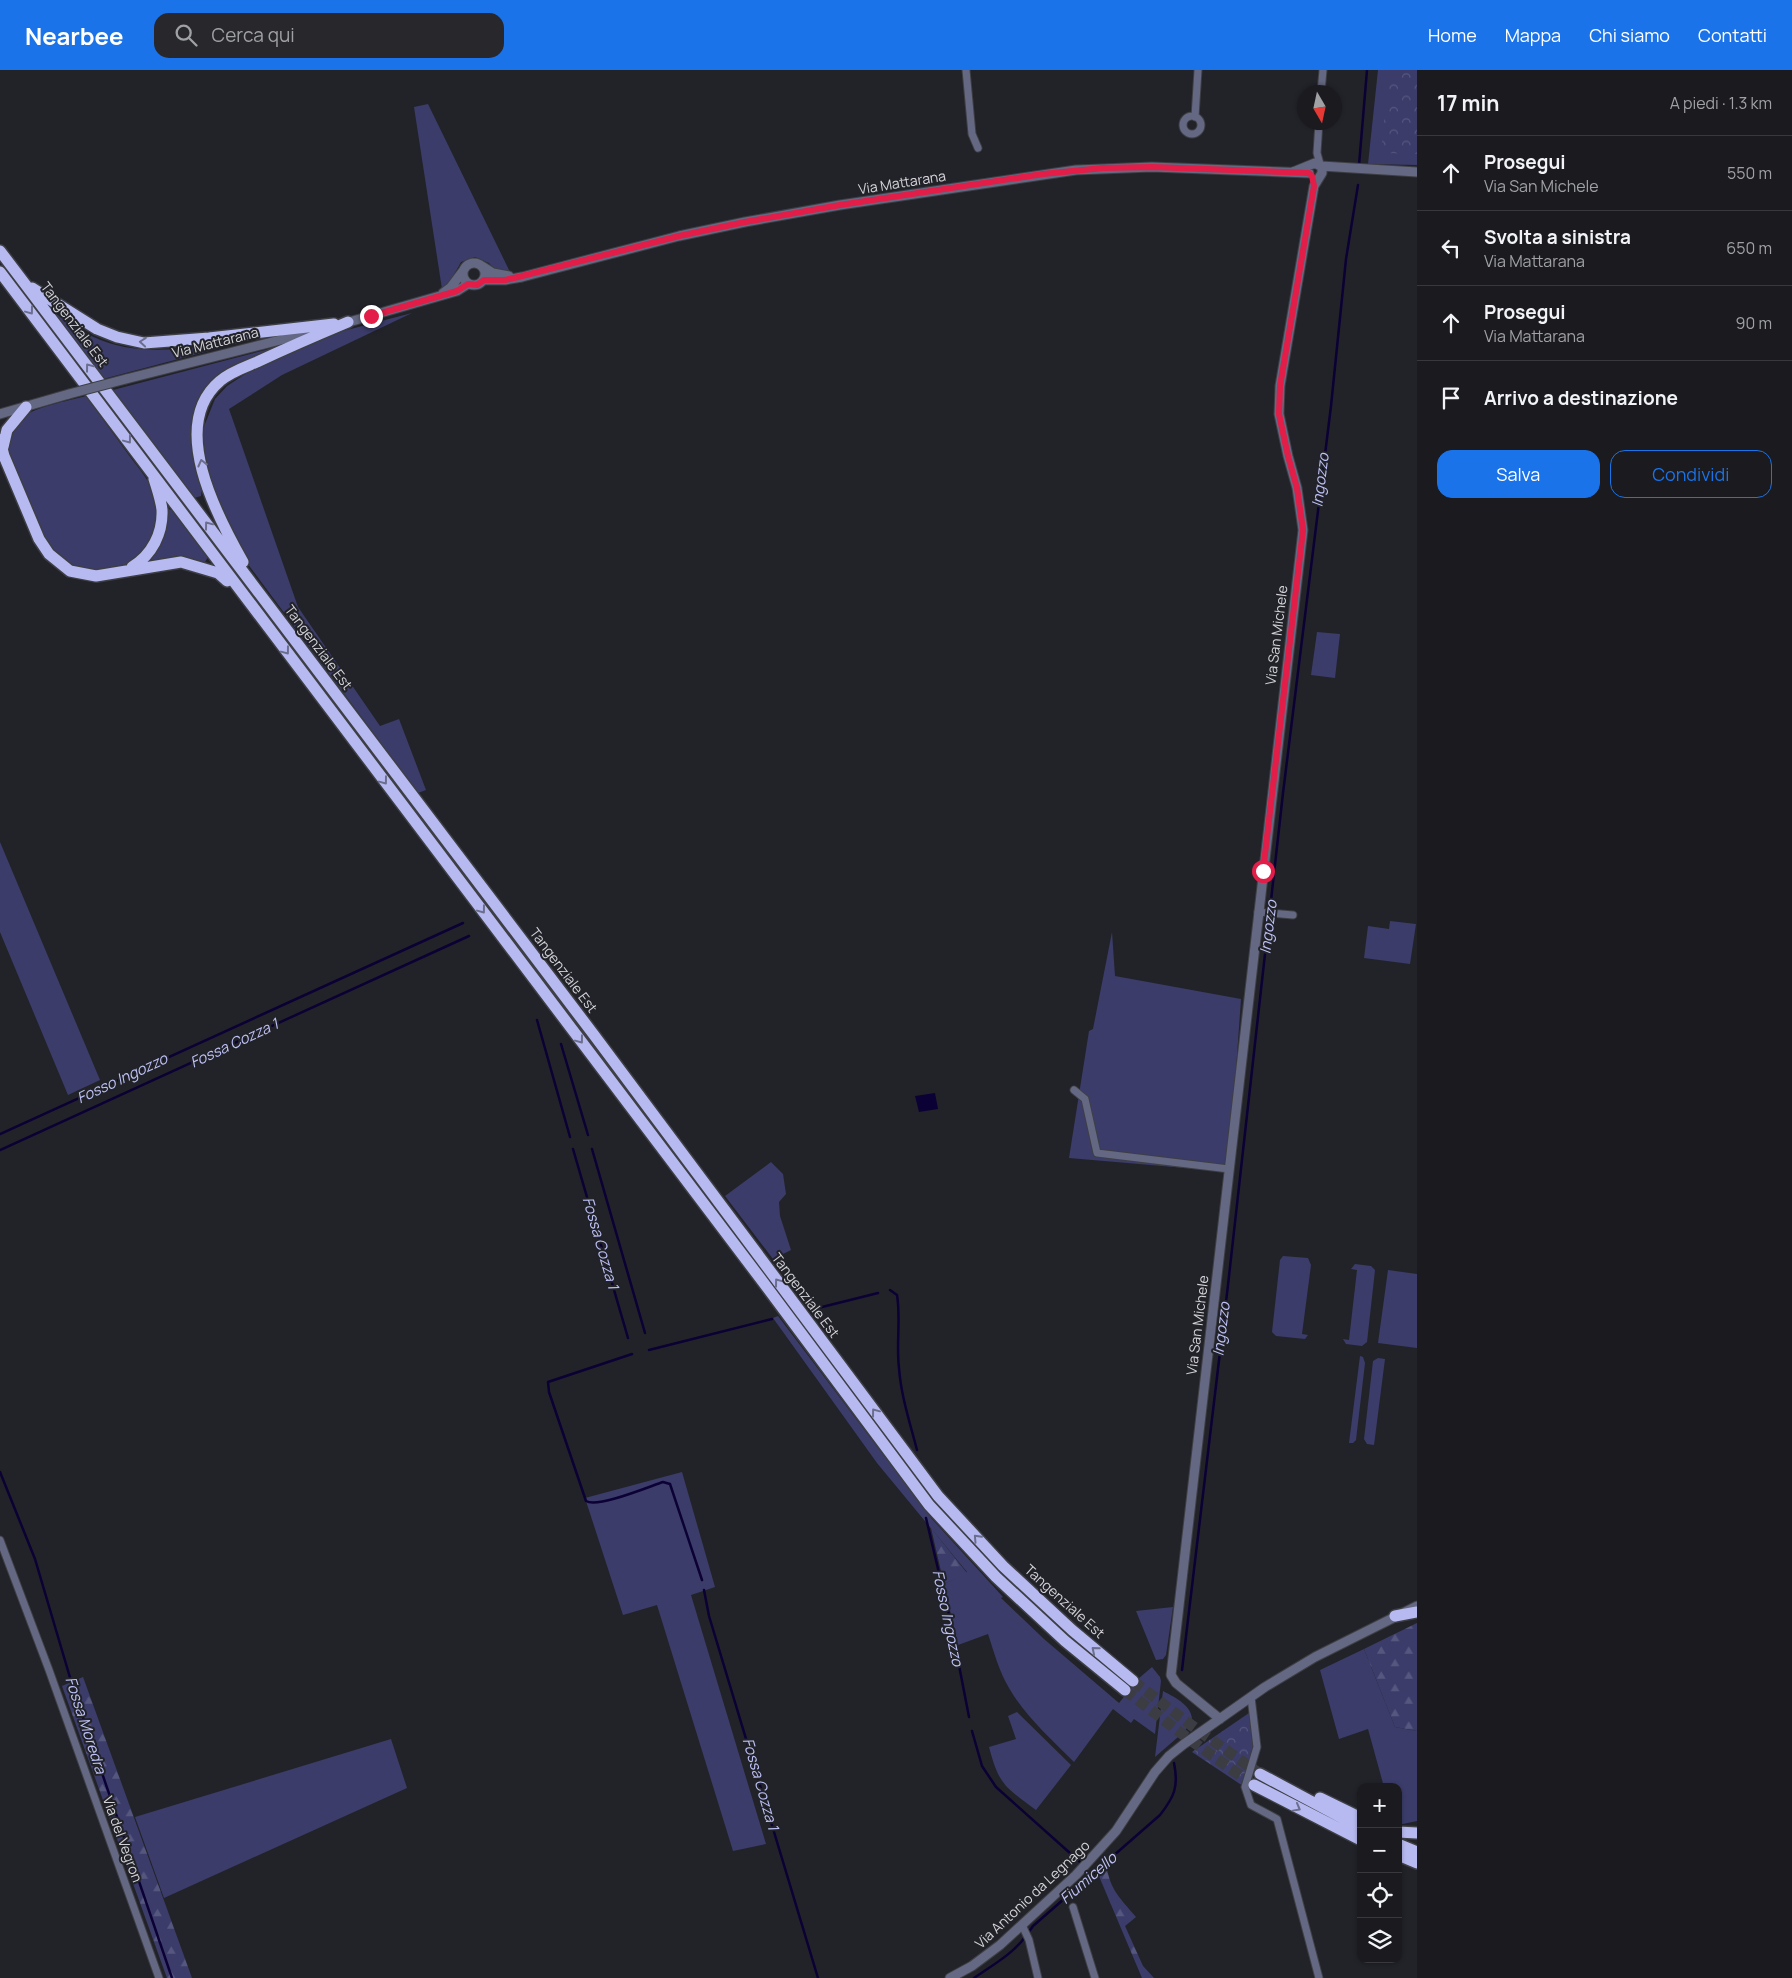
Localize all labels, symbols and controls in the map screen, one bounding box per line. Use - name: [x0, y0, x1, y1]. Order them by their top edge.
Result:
- search box: [154, 13, 504, 58]
- text: Nearbee: [25, 19, 124, 52]
- icon: search: [172, 21, 200, 49]
- text: Cerca qui: [212, 22, 295, 48]
- text: Home: [1428, 23, 1477, 47]
- text: Mappa: [1505, 23, 1561, 47]
- text: Chi siamo: [1589, 23, 1670, 47]
- text: Contatti: [1698, 23, 1767, 47]
- north arrow: [1297, 85, 1342, 130]
- text: 17 min: [1437, 89, 1500, 117]
- text: A piedi · 1.3 km: [1670, 92, 1772, 114]
- text: Prosegui: [1484, 149, 1566, 175]
- icon: ahead: [1437, 159, 1465, 187]
- text: 550 m: [1727, 162, 1772, 184]
- street label: Via Mattarana: [857, 166, 947, 198]
- text: Via San Michele: [1484, 175, 1599, 197]
- text: Svolta a sinistra: [1484, 224, 1631, 250]
- icon: left: [1437, 234, 1465, 262]
- text: 650 m: [1726, 237, 1772, 259]
- text: Via Mattarana: [1484, 250, 1585, 272]
- street label: Tangenziale Est: [37, 278, 113, 371]
- text: Prosegui: [1484, 299, 1566, 325]
- one-way arrow: [24, 305, 32, 314]
- route end: [360, 305, 383, 328]
- icon: ahead: [1437, 309, 1465, 337]
- text: 90 m: [1736, 312, 1772, 334]
- street label: Via Mattarana: [170, 322, 260, 362]
- text: Via Mattarana: [1484, 325, 1585, 347]
- one-way arrow: [138, 336, 146, 347]
- one-way arrow: [86, 363, 95, 373]
- icon: arrive: [1437, 384, 1465, 412]
- text: Arrivo a destinazione: [1484, 385, 1678, 411]
- one-way arrow: [122, 434, 131, 444]
- button: Salva: [1437, 450, 1600, 498]
- button: Condividi: [1610, 450, 1772, 498]
- water label: Ingozzo: [1306, 451, 1334, 508]
- one-way arrow: [197, 459, 208, 468]
- one-way arrow: [205, 522, 213, 531]
- street label: Via San Michele: [1260, 584, 1292, 686]
- street label: Tangenziale Est: [281, 601, 357, 694]
- one-way arrow: [281, 645, 289, 654]
- one-way arrow: [379, 775, 387, 784]
- route start: [1252, 860, 1275, 883]
- water label: Ingozzo: [1254, 898, 1282, 955]
- one-way arrow: [477, 904, 485, 913]
- street label: Tangenziale Est: [526, 924, 602, 1017]
- water label: Fossa Cozza 1: [186, 1013, 283, 1073]
- one-way arrow: [575, 1034, 583, 1043]
- water label: Fosso Ingozzo: [73, 1047, 172, 1108]
- water label: Fossa Cozza 1: [578, 1194, 625, 1293]
- street label: Tangenziale Est: [768, 1249, 844, 1342]
- street label: Via San Michele: [1181, 1274, 1213, 1376]
- one-way arrow: [775, 1278, 784, 1288]
- water label: Ingozzo: [1207, 1300, 1235, 1357]
- one-way arrow: [872, 1408, 881, 1418]
- one-way arrow: [974, 1535, 983, 1544]
- street label: Tangenziale Est: [1021, 1560, 1109, 1642]
- water label: Fosso Ingozzo: [928, 1568, 969, 1669]
- one-way arrow: [1092, 1646, 1101, 1655]
- water label: Fossa Moredra: [60, 1674, 112, 1777]
- water label: Fossa Cozza 1: [738, 1735, 785, 1834]
- map controls: [1357, 1783, 1402, 1963]
- button: +: [1357, 1783, 1402, 1828]
- street label: Via del Vegron: [99, 1793, 147, 1885]
- one-way arrow: [1292, 1802, 1301, 1812]
- button: −: [1357, 1828, 1402, 1873]
- street label: Via Antonio da Legnago: [970, 1836, 1094, 1952]
- water label: Fiumicello: [1055, 1847, 1122, 1909]
- button: locate: [1357, 1873, 1402, 1918]
- button: layers: [1357, 1918, 1402, 1963]

